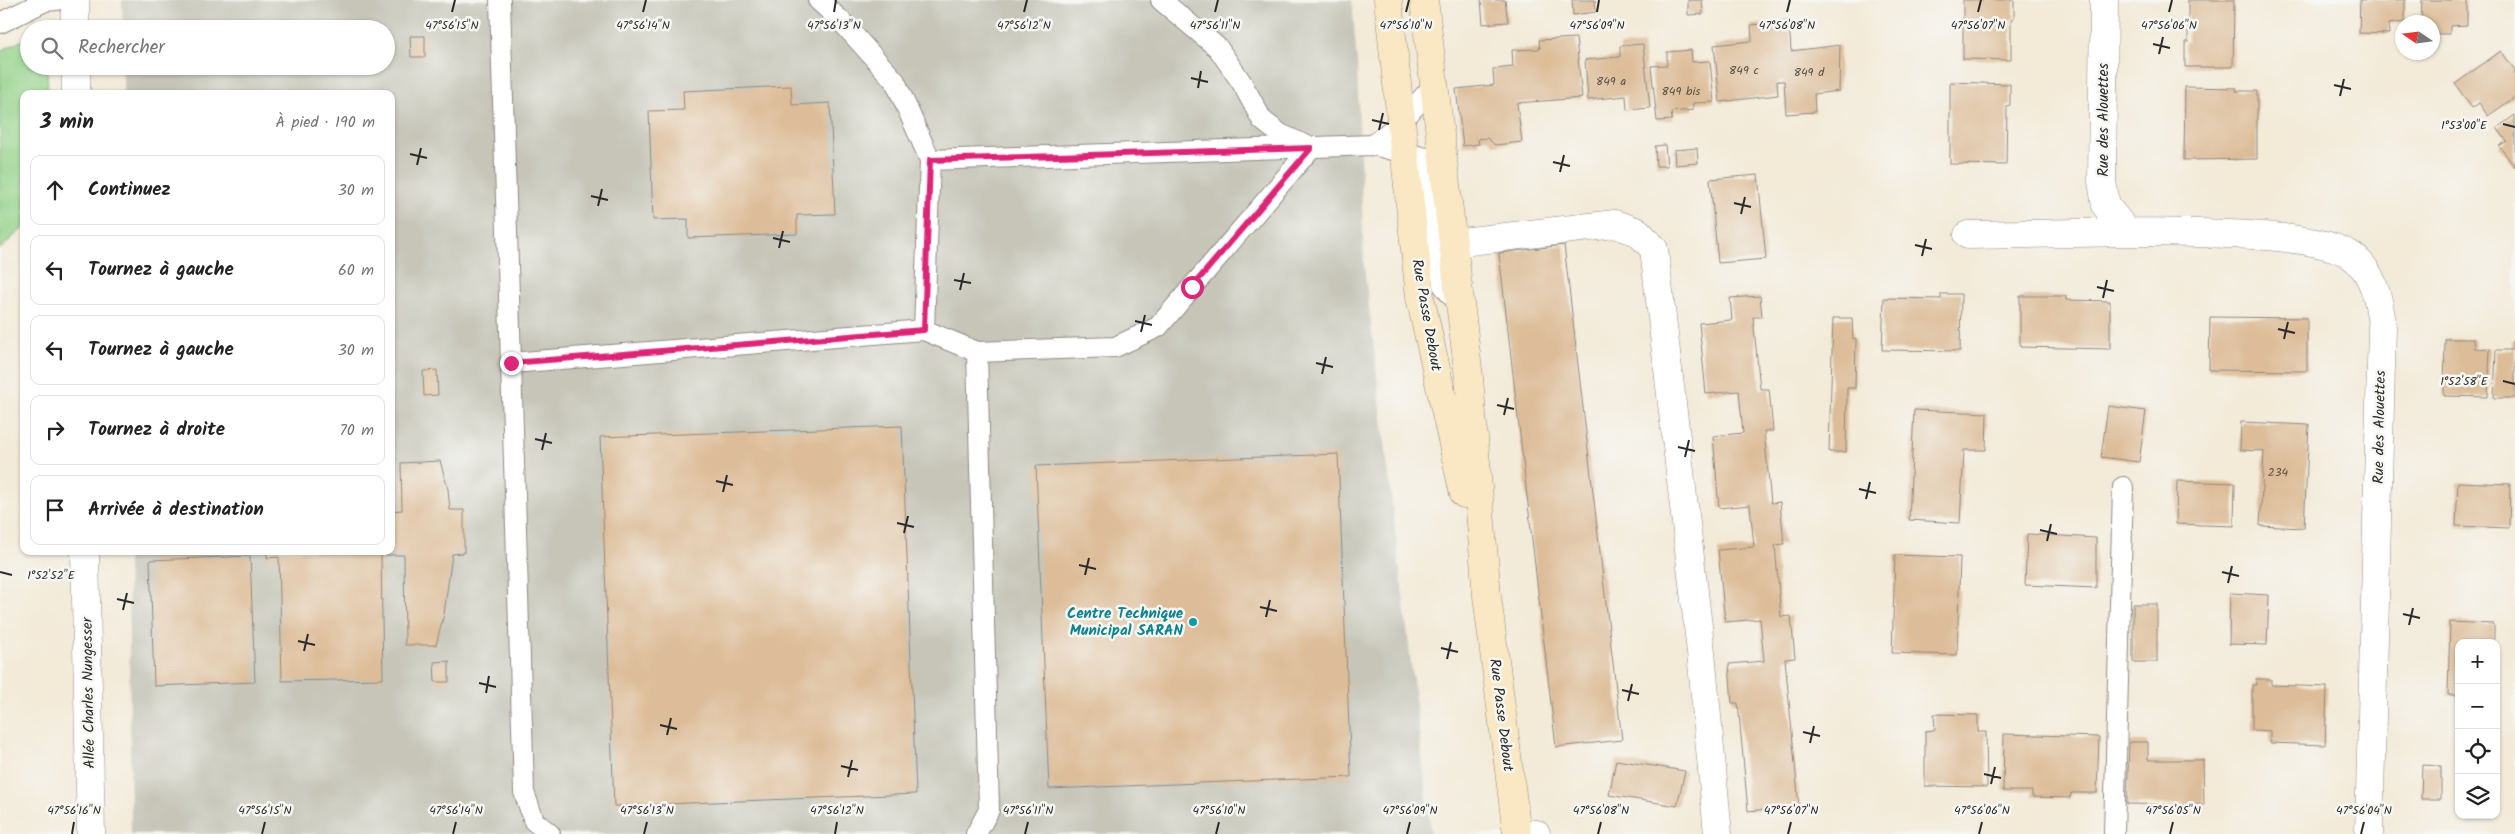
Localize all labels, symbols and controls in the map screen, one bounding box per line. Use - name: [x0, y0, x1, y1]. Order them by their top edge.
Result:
- north arrow: [2395, 15, 2440, 60]
- text: 47°56'15"N: [425, 16, 479, 35]
- text: 47°56'14"N: [616, 16, 670, 35]
- text: 47°56'13"N: [807, 16, 861, 35]
- text: 47°56'12"N: [997, 16, 1051, 35]
- text: 47°56'11"N: [1190, 16, 1240, 35]
- text: 47°56'10"N: [1380, 16, 1432, 35]
- text: 47°56'09"N: [1569, 16, 1625, 35]
- text: 47°56'08"N: [1759, 16, 1815, 35]
- text: 47°56'07"N: [1951, 16, 2005, 35]
- text: 47°56'06"N: [2141, 16, 2197, 35]
- search box: [20, 20, 395, 75]
- text: Rechercher: [78, 33, 165, 63]
- icon: search: [38, 34, 66, 62]
- house number: 849 c: [1729, 61, 1759, 80]
- house number: 849 d: [1794, 63, 1825, 82]
- street label: Rue des Alouettes: [2092, 63, 2116, 177]
- house number: 849 a: [1596, 72, 1626, 91]
- house number: 849 bis: [1662, 82, 1700, 101]
- text: 3 min: [40, 106, 94, 139]
- text: À pied · 190 m: [276, 110, 375, 135]
- text: 1°53'00"E: [2441, 116, 2488, 135]
- text: Continuez: [88, 175, 171, 205]
- icon: ahead: [41, 176, 69, 204]
- text: 30 m: [338, 178, 374, 203]
- text: Tournez à gauche: [88, 255, 234, 285]
- icon: left: [41, 256, 69, 284]
- street label: Rue Passe Debout: [1404, 257, 1448, 373]
- text: 60 m: [338, 258, 374, 283]
- route start: [1181, 276, 1204, 299]
- text: Tournez à gauche: [88, 335, 234, 365]
- icon: left: [41, 336, 69, 364]
- text: 30 m: [338, 338, 374, 363]
- route end: [500, 352, 523, 375]
- street label: Rue des Alouettes: [2367, 369, 2393, 484]
- text: 1°52'58"E: [2440, 372, 2489, 391]
- text: Tournez à droite: [88, 415, 225, 445]
- icon: right: [41, 416, 69, 444]
- text: 70 m: [339, 418, 374, 443]
- house number: 234: [2268, 463, 2289, 482]
- text: Arrivée à destination: [88, 495, 264, 525]
- icon: arrive: [41, 496, 69, 524]
- text: 1°52'52"E: [27, 566, 76, 585]
- place label: Centre Technique Municipal SARAN: [1067, 602, 1184, 643]
- street label: Allée Charles Nungesser: [76, 616, 102, 769]
- marker: Centre Technique Municipal SARAN: [1187, 616, 1199, 628]
- map controls: [2455, 639, 2500, 819]
- button: +: [2455, 639, 2500, 684]
- street label: Rue Passe Debout: [1482, 657, 1520, 773]
- button: −: [2455, 684, 2500, 729]
- button: locate: [2455, 729, 2500, 774]
- button: layers: [2455, 774, 2500, 819]
- text: 47°56'16"N: [47, 801, 101, 820]
- text: 47°56'15"N: [238, 801, 292, 820]
- text: 47°56'14"N: [429, 801, 483, 820]
- text: 47°56'13"N: [620, 801, 674, 820]
- text: 47°56'12"N: [810, 801, 864, 820]
- text: 47°56'11"N: [1003, 801, 1053, 820]
- text: 47°56'10"N: [1193, 801, 1245, 820]
- text: 47°56'09"N: [1382, 801, 1438, 820]
- text: 47°56'08"N: [1573, 801, 1629, 820]
- text: 47°56'07"N: [1764, 801, 1818, 820]
- text: 47°56'06"N: [1954, 801, 2010, 820]
- text: 47°56'05"N: [2145, 801, 2201, 820]
- text: 47°56'04"N: [2336, 801, 2392, 820]

